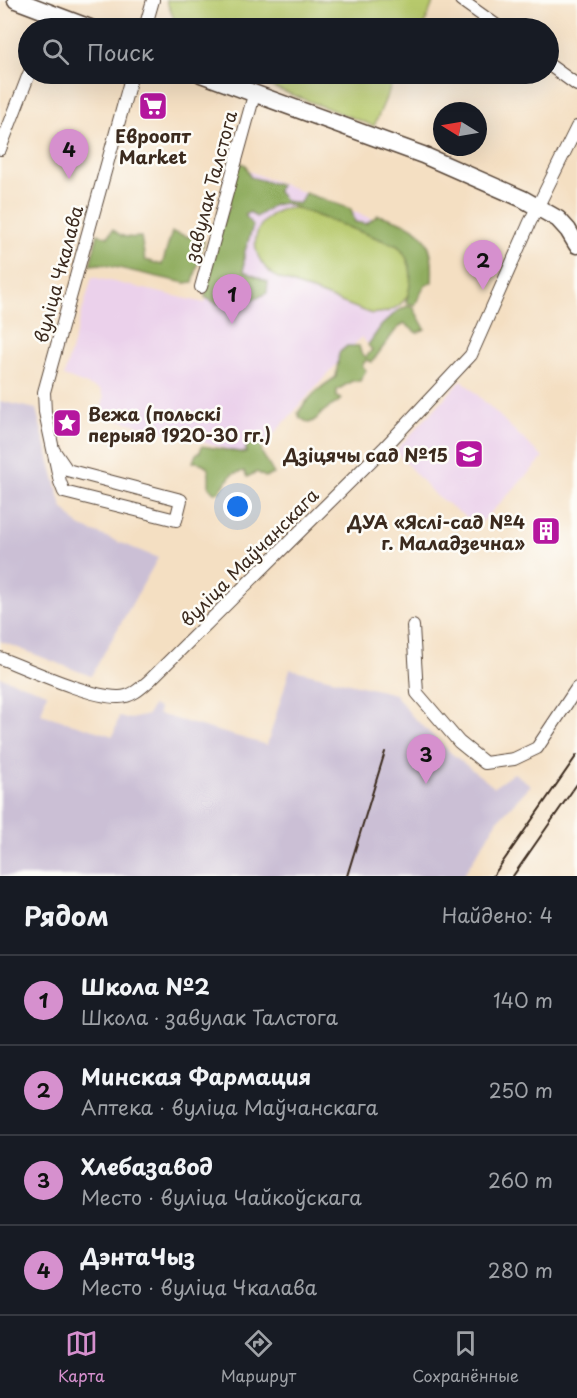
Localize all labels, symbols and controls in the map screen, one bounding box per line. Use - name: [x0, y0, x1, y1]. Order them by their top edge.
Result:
- search box: [18, 18, 559, 84]
- icon: search: [39, 35, 72, 68]
- text: Поиск: [87, 35, 154, 68]
- supermarket icon: Евроопт Market: [137, 90, 169, 122]
- north arrow: [433, 102, 487, 156]
- street label: завулак Талстога: [177, 107, 243, 265]
- place label: Евроопт Market: [115, 122, 192, 170]
- pin: 4: [50, 130, 88, 179]
- street label: вуліца Чкалава: [27, 202, 89, 346]
- pin: 2: [464, 240, 502, 290]
- pin: 1: [212, 274, 252, 324]
- place label: Вежа (польскі перыяд 1920-30 гг.): [88, 400, 271, 448]
- place icon: Вежа (польскі перыяд 1920-30 гг.): [51, 407, 83, 439]
- school or university icon: Дзіцячы сад №15: [453, 438, 485, 470]
- place label: Дзіцячы сад №15: [282, 441, 448, 468]
- street label: вуліца Маўчанскага: [174, 481, 325, 632]
- your location: [223, 492, 252, 521]
- place label: ДУА «Яслі-сад №4 г. Маладзечна»: [347, 508, 525, 556]
- building icon: ДУА «Яслі-сад №4 г. Маладзечна»: [530, 515, 562, 547]
- pin: 3: [406, 734, 446, 784]
- text: Рядом: [24, 896, 109, 935]
- text: Найдено: 4: [442, 900, 553, 930]
- text: Школа №2: [81, 969, 210, 1002]
- text: 1: [39, 985, 48, 1015]
- text: 140 m: [493, 985, 553, 1015]
- text: Школа · завулак Талстога: [81, 1002, 338, 1032]
- text: Минская Фармация: [81, 1059, 311, 1092]
- text: 2: [36, 1075, 51, 1105]
- text: 250 m: [489, 1075, 553, 1105]
- text: Аптека · вуліца Маўчанскага: [81, 1092, 378, 1122]
- text: Хлебазавод: [81, 1149, 213, 1182]
- text: 3: [37, 1165, 50, 1195]
- text: 260 m: [488, 1165, 553, 1195]
- text: Место · вуліца Чайкоўскага: [81, 1182, 362, 1212]
- text: ДэнтаЧыз: [81, 1239, 195, 1272]
- text: 4: [37, 1255, 50, 1285]
- text: 280 m: [488, 1255, 553, 1285]
- text: Место · вуліца Чкалава: [81, 1272, 317, 1302]
- tab: Карта: [58, 1327, 105, 1387]
- tab: Маршрут: [221, 1327, 296, 1387]
- tab: Сохранённые: [412, 1327, 519, 1387]

